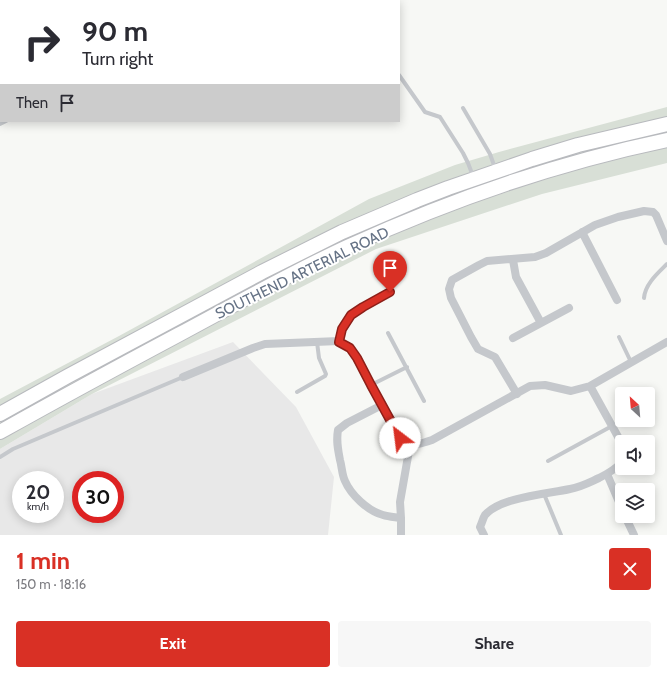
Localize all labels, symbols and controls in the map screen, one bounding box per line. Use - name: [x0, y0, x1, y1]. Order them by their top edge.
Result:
- text: 90 m: [82, 14, 148, 48]
- icon: right: [16, 16, 68, 68]
- text: Turn right: [82, 48, 153, 70]
- icon: arrive: [56, 92, 78, 114]
- text: Then: [16, 94, 48, 112]
- street label: SOUTHEND ARTERIAL ROAD: [212, 223, 392, 323]
- pin: [373, 251, 407, 292]
- icon: arrive: [379, 257, 401, 279]
- north arrow: [615, 387, 655, 427]
- map controls: [615, 387, 655, 523]
- position arrow: [379, 417, 421, 459]
- button: sound: [615, 435, 655, 475]
- speed limit sign: 30: [72, 471, 124, 523]
- text: 20: [26, 480, 50, 504]
- button: layers: [615, 483, 655, 523]
- text: km/h: [27, 500, 49, 513]
- text: 1 min: [16, 546, 70, 575]
- button: close: [609, 548, 651, 590]
- text: 150 m · 18:16: [16, 576, 86, 592]
- button: Exit: [16, 621, 330, 667]
- button: Share: [338, 621, 651, 667]

